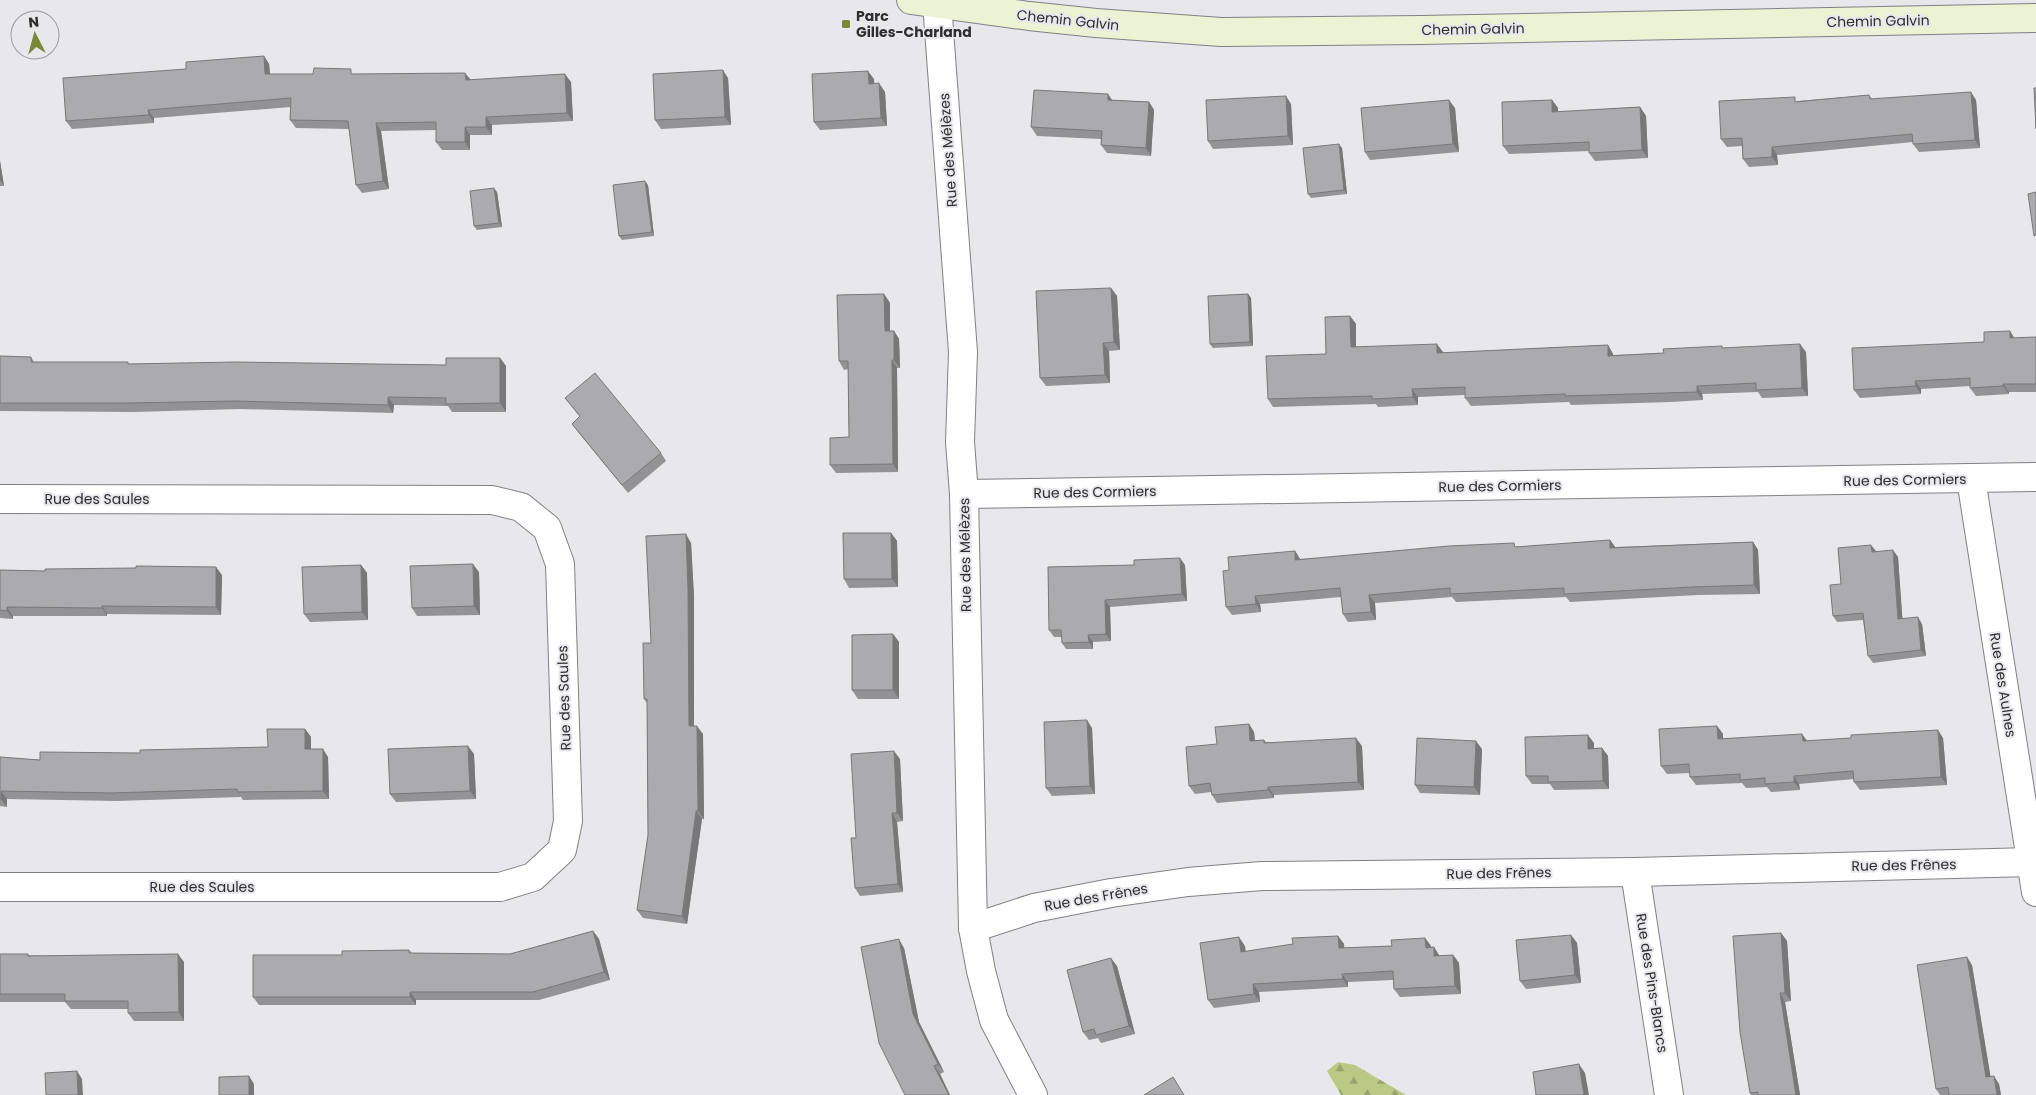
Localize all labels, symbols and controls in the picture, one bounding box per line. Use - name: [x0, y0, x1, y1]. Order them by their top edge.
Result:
- street label: Chemin Galvin: [1016, 5, 1120, 35]
- place label: Parc Gilles-Charland: [856, 6, 972, 42]
- north arrow: [10, 10, 60, 60]
- street label: Chemin Galvin: [1826, 10, 1930, 32]
- text: N: [27, 12, 40, 33]
- marker: Parc Gilles-Charland: [840, 18, 852, 30]
- street label: Chemin Galvin: [1421, 18, 1525, 40]
- street label: Rue des Mélèzes: [934, 92, 962, 208]
- street label: Rue des Cormiers: [1843, 469, 1967, 491]
- street label: Rue des Cormiers: [1438, 475, 1562, 497]
- street label: Rue des Cormiers: [1033, 481, 1157, 503]
- street label: Rue des Saules: [44, 489, 150, 509]
- street label: Rue des Mélèzes: [954, 498, 976, 612]
- street label: Rue des Aulnes: [1985, 631, 2021, 739]
- street label: Rue des Saules: [552, 645, 576, 751]
- street label: Rue des Frênes: [1851, 854, 1957, 876]
- street label: Rue des Frênes: [1446, 862, 1552, 884]
- street label: Rue des Saules: [149, 877, 255, 897]
- street label: Rue des Frênes: [1043, 878, 1149, 916]
- street label: Rue des Pins-Blancs: [1631, 912, 1673, 1054]

